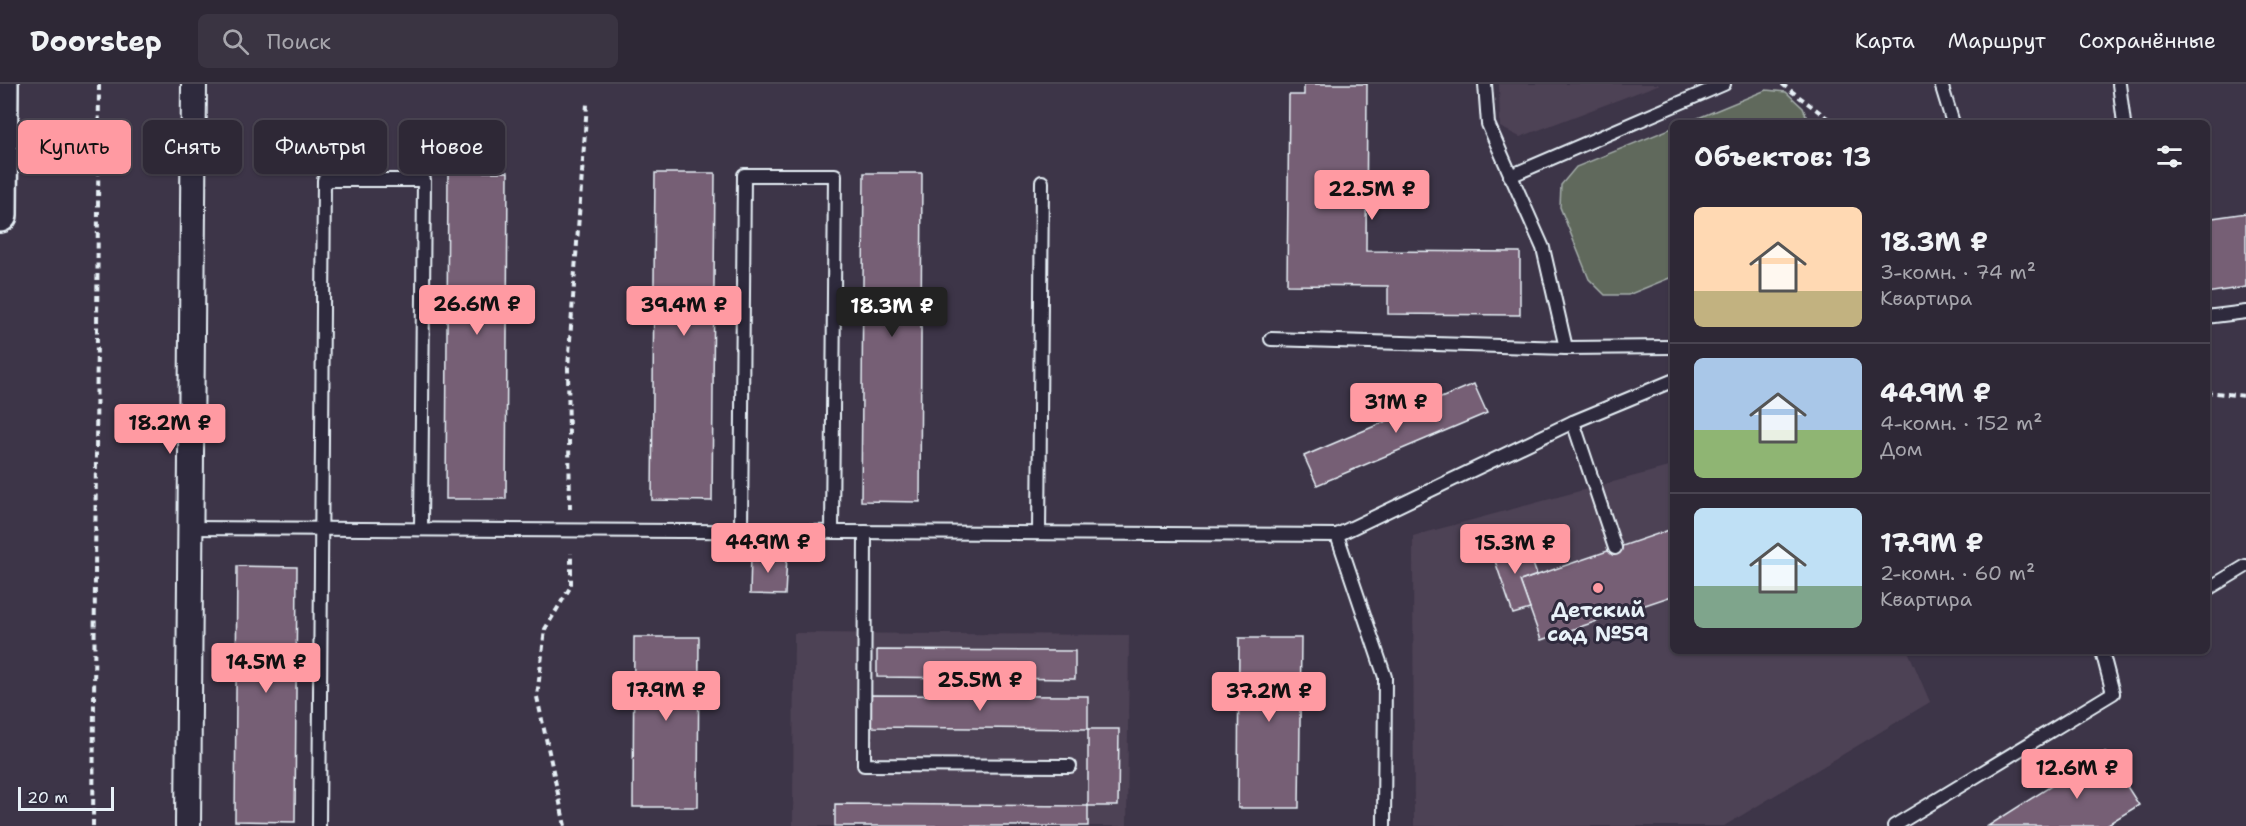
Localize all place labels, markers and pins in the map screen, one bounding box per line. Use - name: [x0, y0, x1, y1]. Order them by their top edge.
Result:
- pin: 22.5M ₽: [1317, 170, 1427, 221]
- pin: 26.6M ₽: [422, 285, 532, 336]
- pin: 39.4M ₽: [629, 286, 739, 337]
- pin: 18.3M ₽: [837, 287, 947, 338]
- pin: 31M ₽: [1354, 383, 1438, 434]
- pin: 18.2M ₽: [115, 404, 225, 455]
- pin: 44.9M ₽: [713, 523, 823, 574]
- pin: 15.3M ₽: [1460, 524, 1570, 575]
- marker: Детский сад №59: [1591, 581, 1605, 595]
- place label: Детский сад №59: [1547, 596, 1649, 648]
- pin: 14.5M ₽: [211, 643, 321, 694]
- pin: 25.5M ₽: [925, 661, 1035, 712]
- pin: 17.9M ₽: [611, 671, 721, 722]
- pin: 37.2M ₽: [1214, 672, 1324, 723]
- pin: 12.6M ₽: [2022, 749, 2132, 800]

